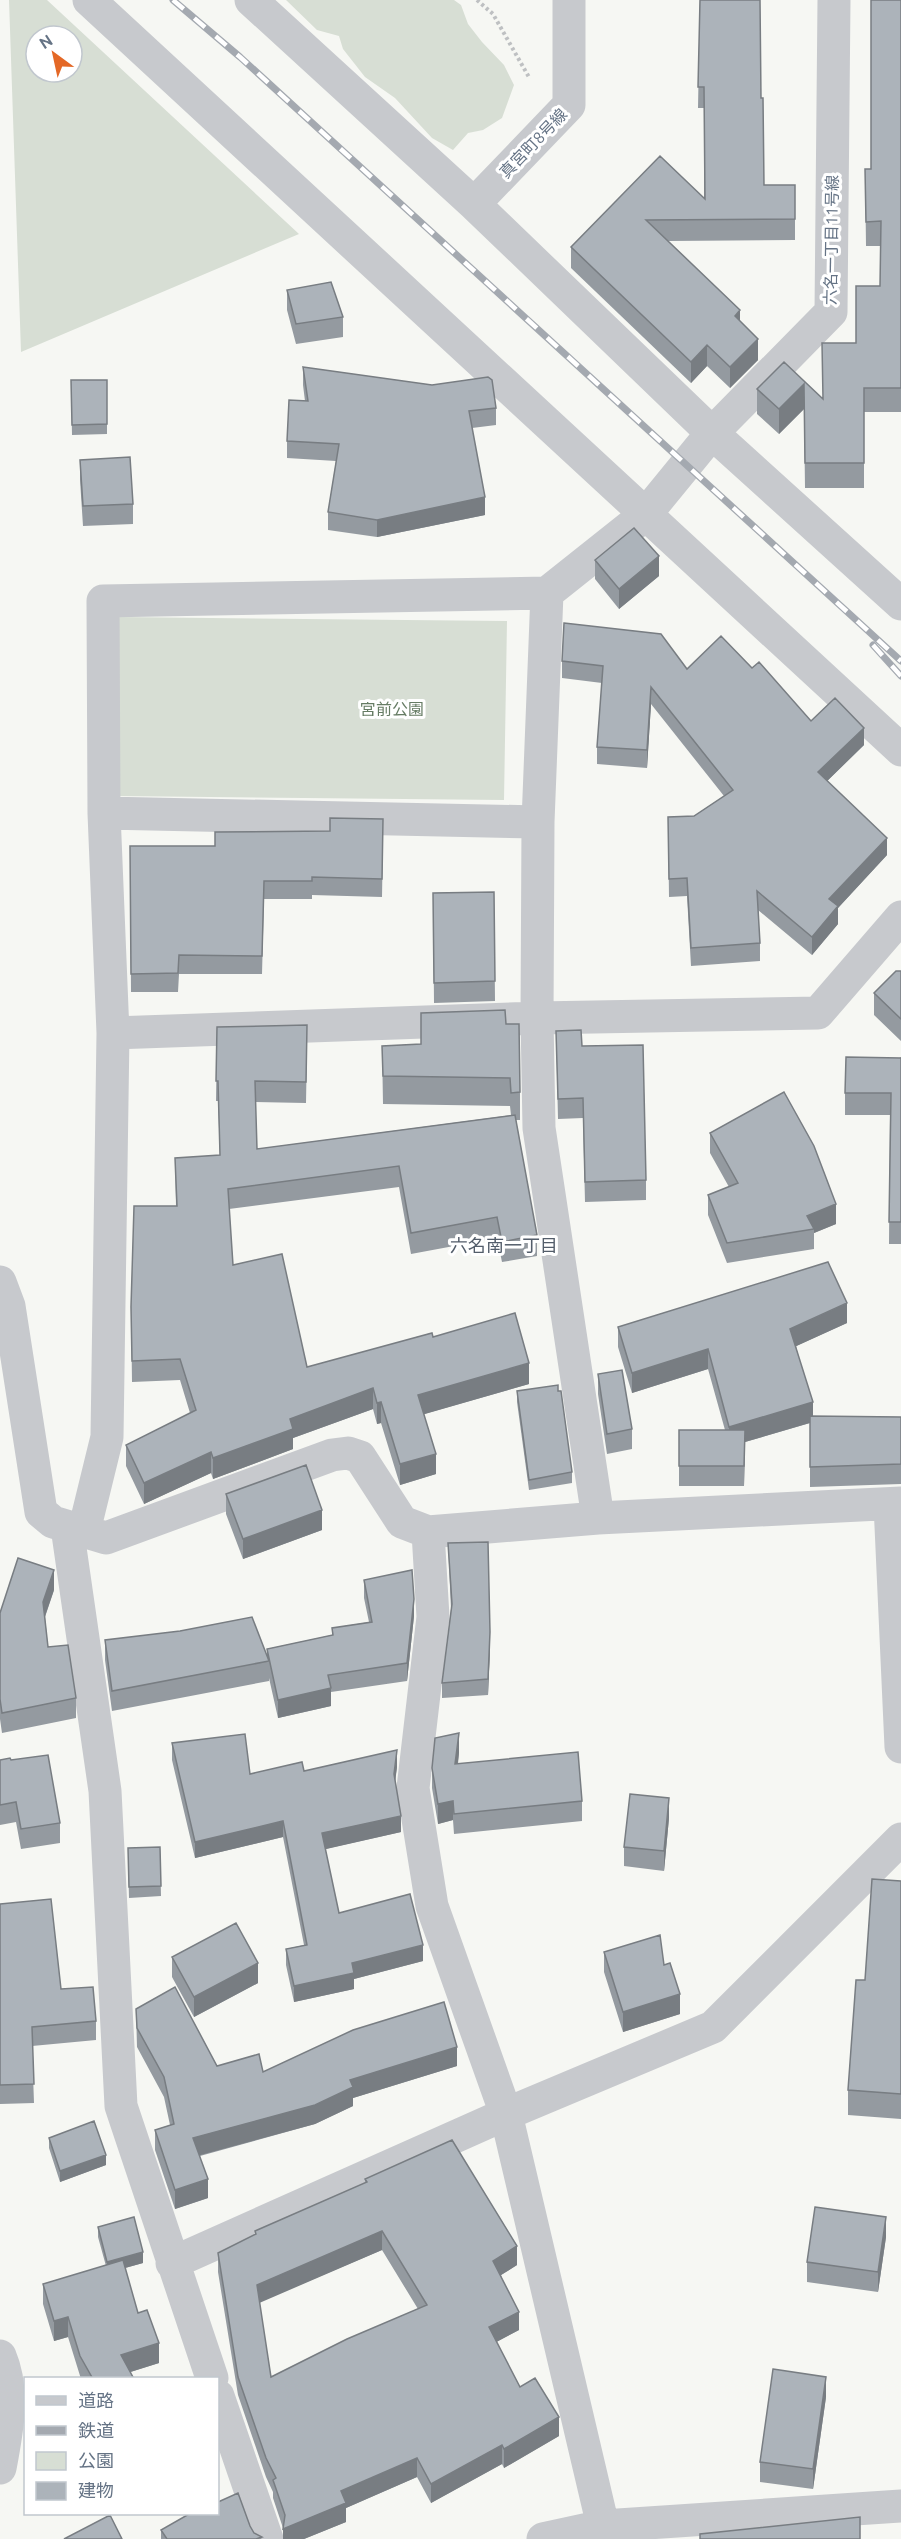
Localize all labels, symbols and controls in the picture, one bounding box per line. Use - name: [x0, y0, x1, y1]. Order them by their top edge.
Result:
- north arrow: [24, 24, 84, 84]
- text: N: [36, 31, 56, 52]
- street label: 真宮町8号線: [496, 105, 570, 181]
- street label: 六名一丁目11号線: [821, 175, 841, 305]
- park label: 宮前公園: [360, 700, 424, 718]
- district label: 六名南一丁目: [450, 1235, 558, 1255]
- legend: [24, 2377, 219, 2515]
- text: 道路: [78, 2390, 114, 2410]
- text: 鉄道: [78, 2420, 114, 2440]
- text: 公園: [78, 2450, 114, 2470]
- text: 建物: [78, 2480, 114, 2500]

